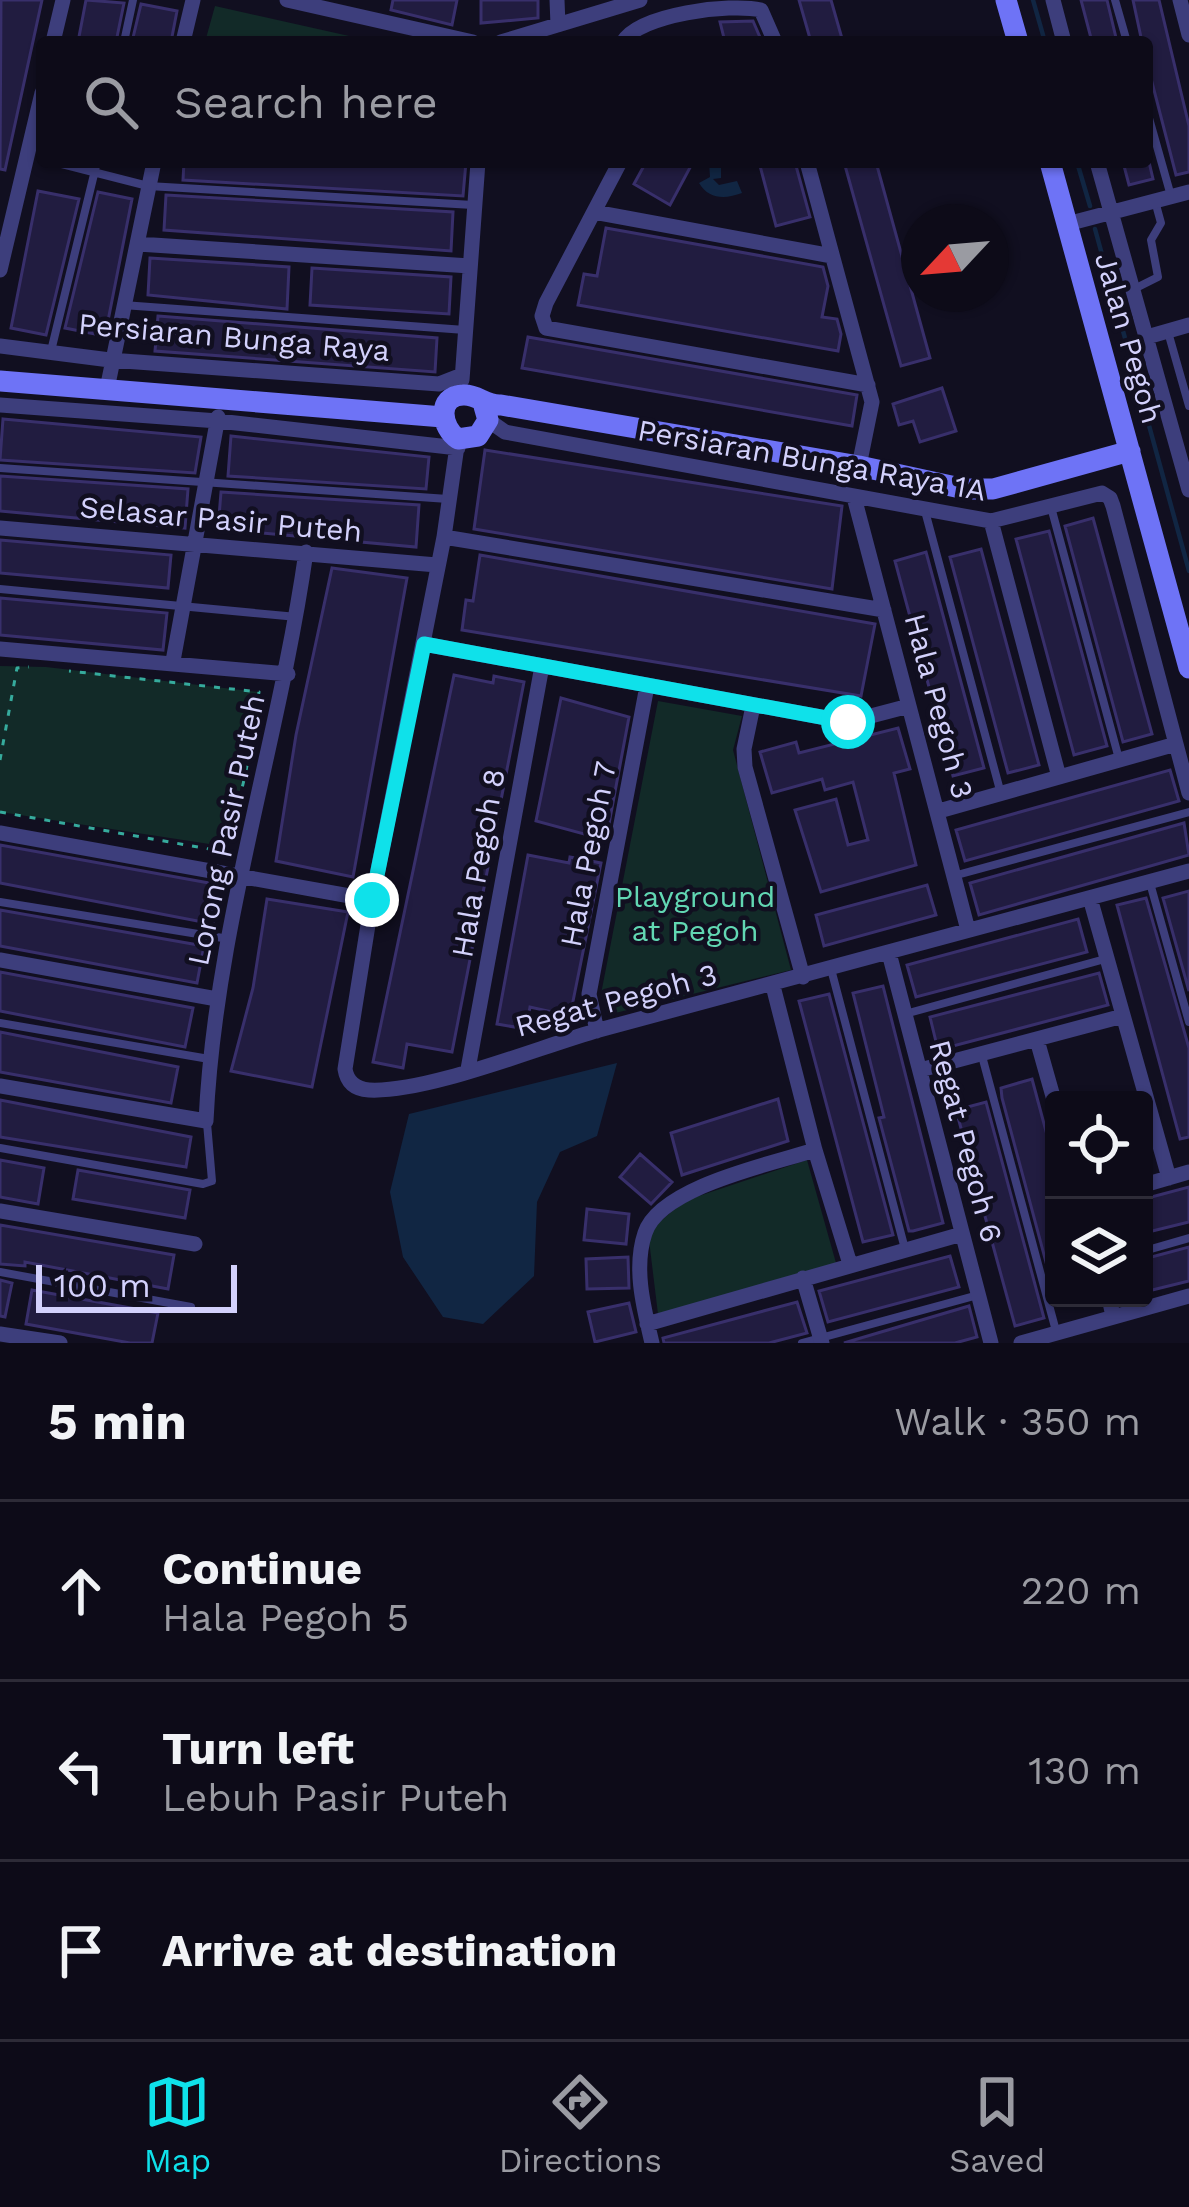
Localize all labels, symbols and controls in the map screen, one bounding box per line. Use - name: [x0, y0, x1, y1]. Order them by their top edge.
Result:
- search box: [36, 36, 1153, 168]
- icon: search: [78, 69, 144, 135]
- text: Search here: [174, 76, 438, 129]
- north arrow: [901, 204, 1009, 312]
- street label: Jalan Pegoh: [1088, 248, 1170, 428]
- street label: Persiaran Bunga Raya: [77, 306, 391, 368]
- street label: Persiaran Bunga Raya 1A: [635, 412, 989, 508]
- street label: Selasar Pasir Puteh: [78, 489, 364, 549]
- street label: Hala Pegoh 3: [897, 610, 981, 802]
- street label: Lorong Pasir Puteh: [180, 691, 272, 969]
- route start: [821, 695, 875, 749]
- street label: Hala Pegoh 7: [553, 758, 623, 950]
- street label: Hala Pegoh 8: [444, 766, 512, 960]
- route end: [345, 873, 399, 927]
- park label: Playground at Pegoh: [615, 879, 775, 948]
- street label: Regat Pegoh 3: [511, 956, 721, 1044]
- street label: Regat Pegoh 6: [922, 1036, 1010, 1246]
- map controls: [1045, 1091, 1153, 1307]
- button: locate: [1045, 1091, 1153, 1199]
- button: layers: [1045, 1199, 1153, 1307]
- scale bar: [36, 1259, 237, 1312]
- text: 100 m: [54, 1266, 151, 1305]
- text: 5 min: [48, 1392, 187, 1451]
- text: Walk · 350 m: [894, 1399, 1141, 1444]
- text: Continue: [162, 1542, 362, 1595]
- icon: ahead: [48, 1558, 114, 1624]
- text: 220 m: [1021, 1568, 1141, 1613]
- text: Hala Pegoh 5: [162, 1595, 409, 1640]
- text: Turn left: [162, 1722, 354, 1775]
- icon: left: [48, 1738, 114, 1804]
- text: 130 m: [1028, 1748, 1141, 1793]
- text: Lebuh Pasir Puteh: [162, 1775, 509, 1820]
- icon: arrive: [48, 1918, 114, 1984]
- text: Arrive at destination: [162, 1924, 617, 1977]
- tab: Map: [144, 2069, 211, 2180]
- tab: Directions: [499, 2069, 662, 2180]
- tab: Saved: [949, 2069, 1045, 2180]

